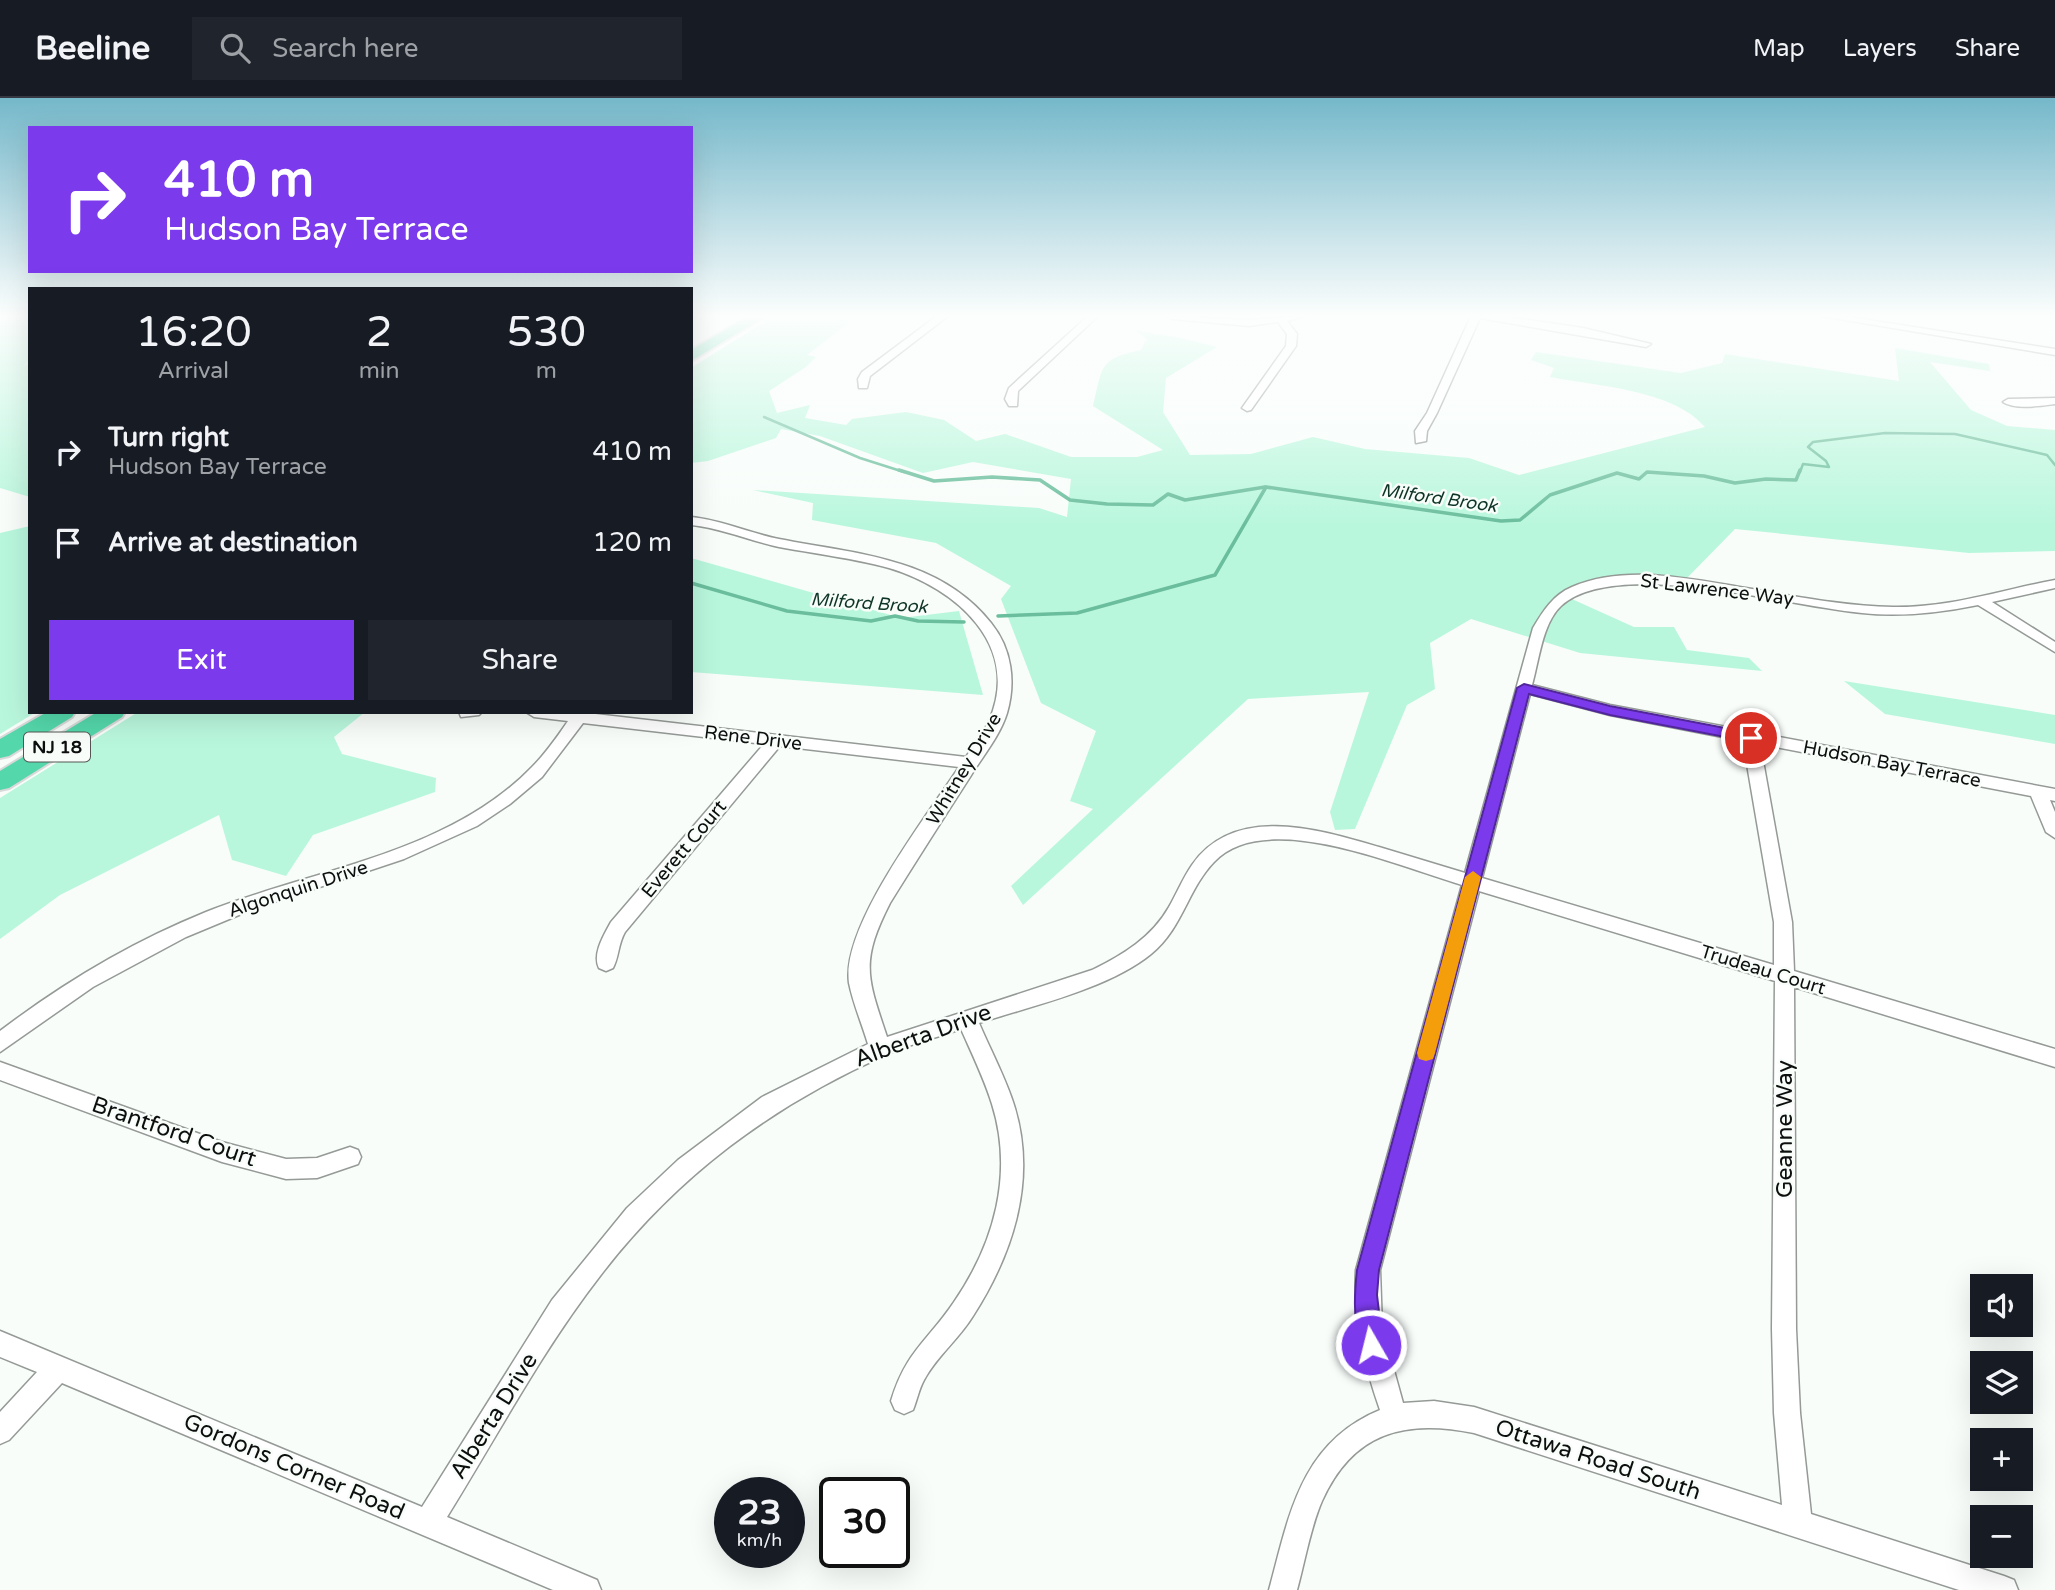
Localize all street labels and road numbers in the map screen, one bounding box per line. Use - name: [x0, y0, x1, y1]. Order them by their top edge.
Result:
- street label: St Lawrence Way: [1639, 570, 1795, 610]
- street label: Whitney Drive: [922, 709, 1006, 829]
- street label: Rene Drive: [703, 721, 803, 755]
- road number: NJ 18: [24, 732, 90, 762]
- street label: Hudson Bay Terrace: [1801, 736, 1983, 792]
- street label: Everett Court: [637, 796, 731, 902]
- street label: Algonquin Drive: [225, 856, 371, 922]
- street label: Trudeau Court: [1698, 941, 1828, 999]
- street label: Alberta Drive: [851, 998, 995, 1074]
- street label: Geanne Way: [1771, 1060, 1799, 1198]
- street label: Brantford Court: [88, 1091, 260, 1173]
- street label: Alberta Drive: [444, 1348, 544, 1484]
- street label: Gordons Corner Road: [179, 1408, 409, 1526]
- street label: Ottawa Road South: [1492, 1414, 1704, 1506]

